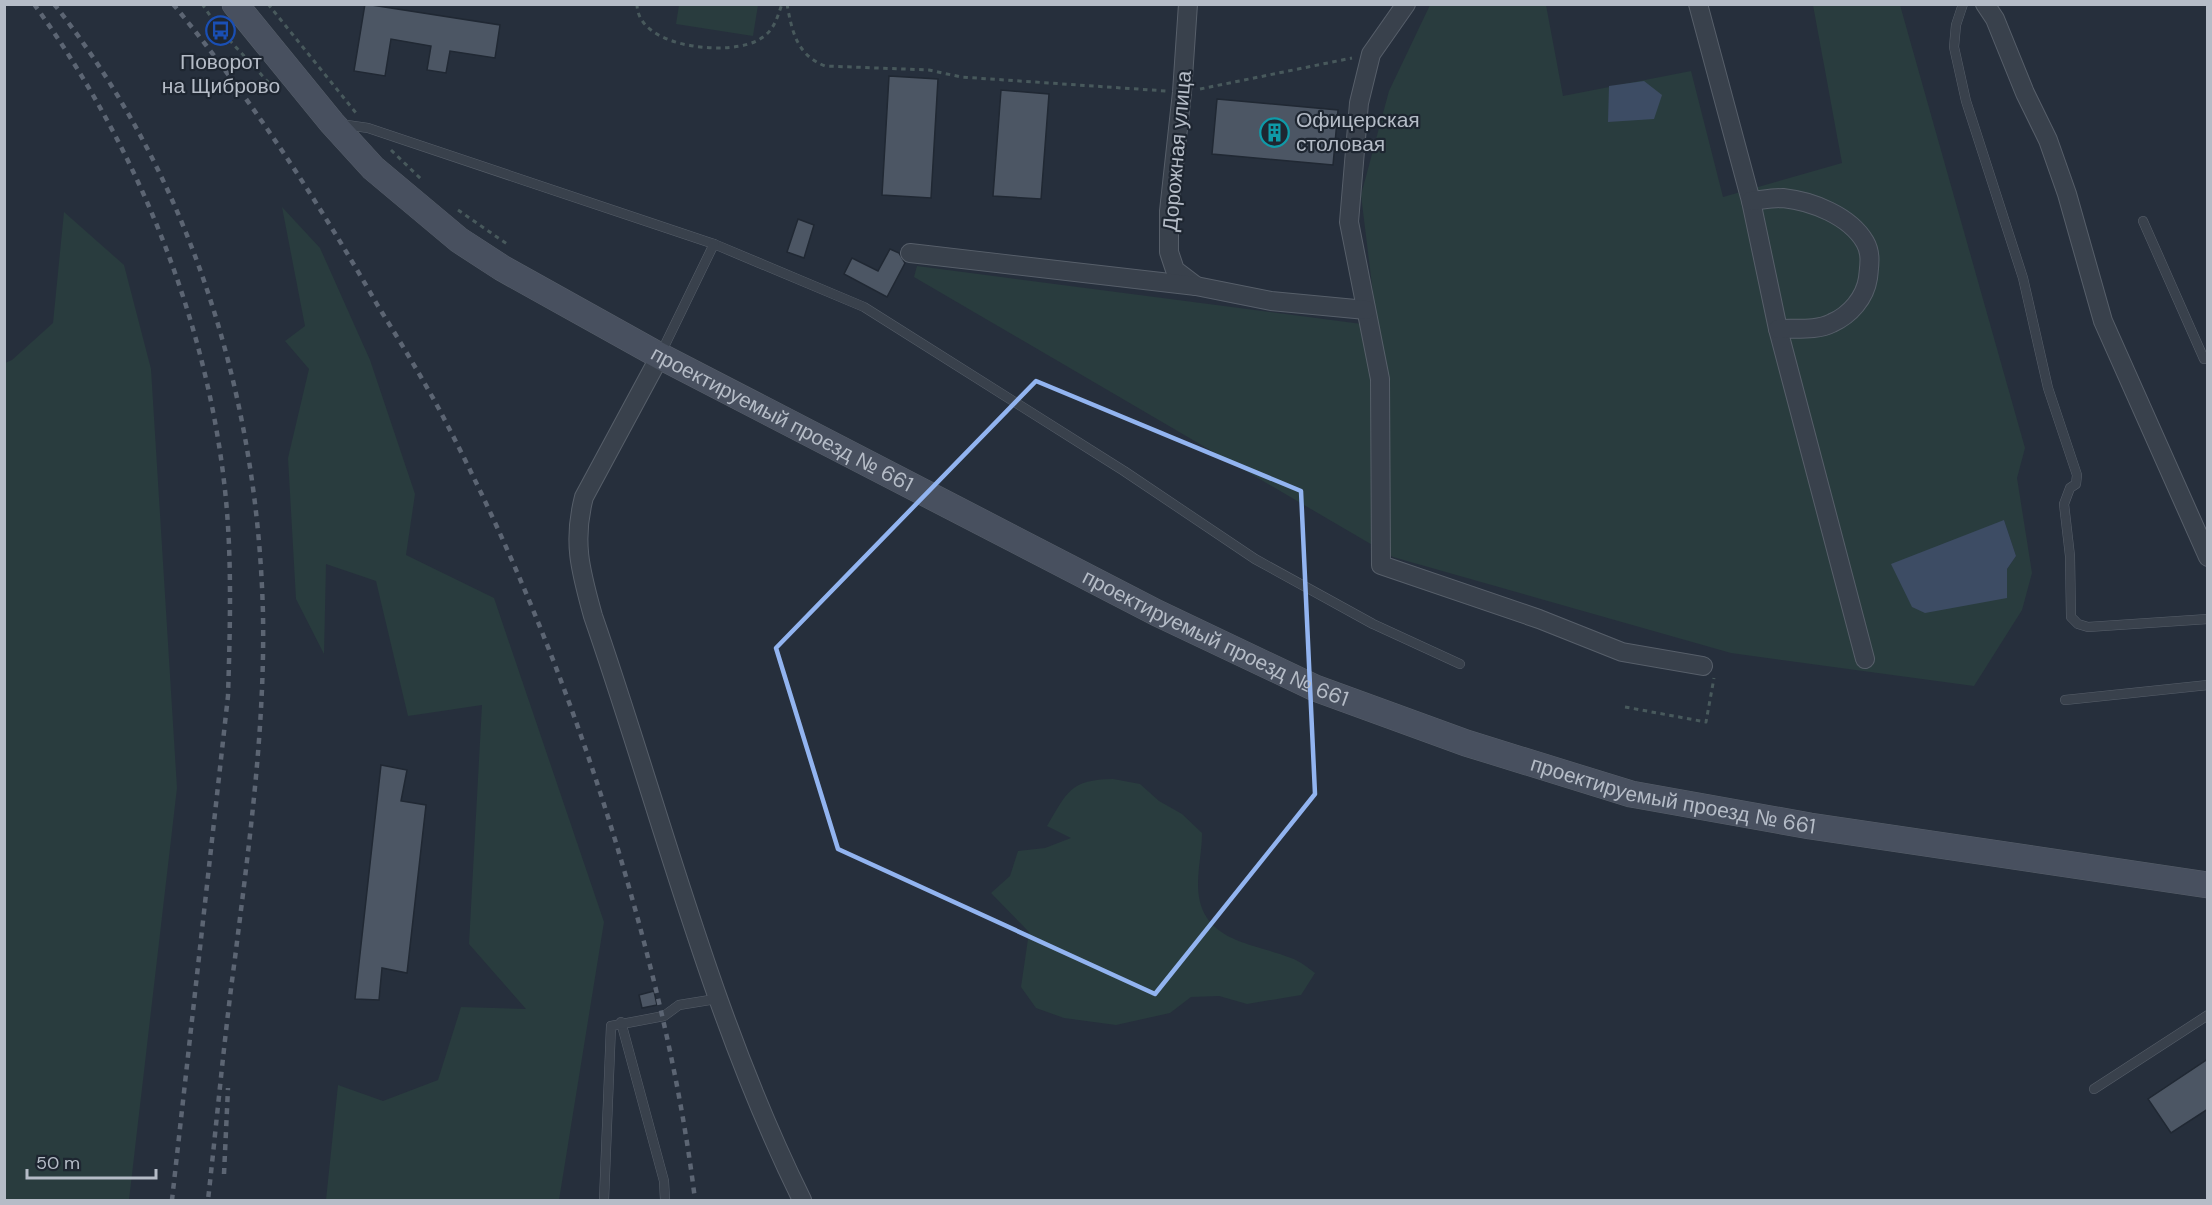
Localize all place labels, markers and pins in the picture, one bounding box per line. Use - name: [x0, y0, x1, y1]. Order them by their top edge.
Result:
- bus stop icon: Поворот на Щиброво: [205, 15, 237, 47]
- place label: Поворот на Щиброво: [162, 48, 280, 100]
- place label: Офицерская столовая: [1296, 106, 1420, 158]
- building icon: Офицерская столовая: [1259, 116, 1291, 148]

